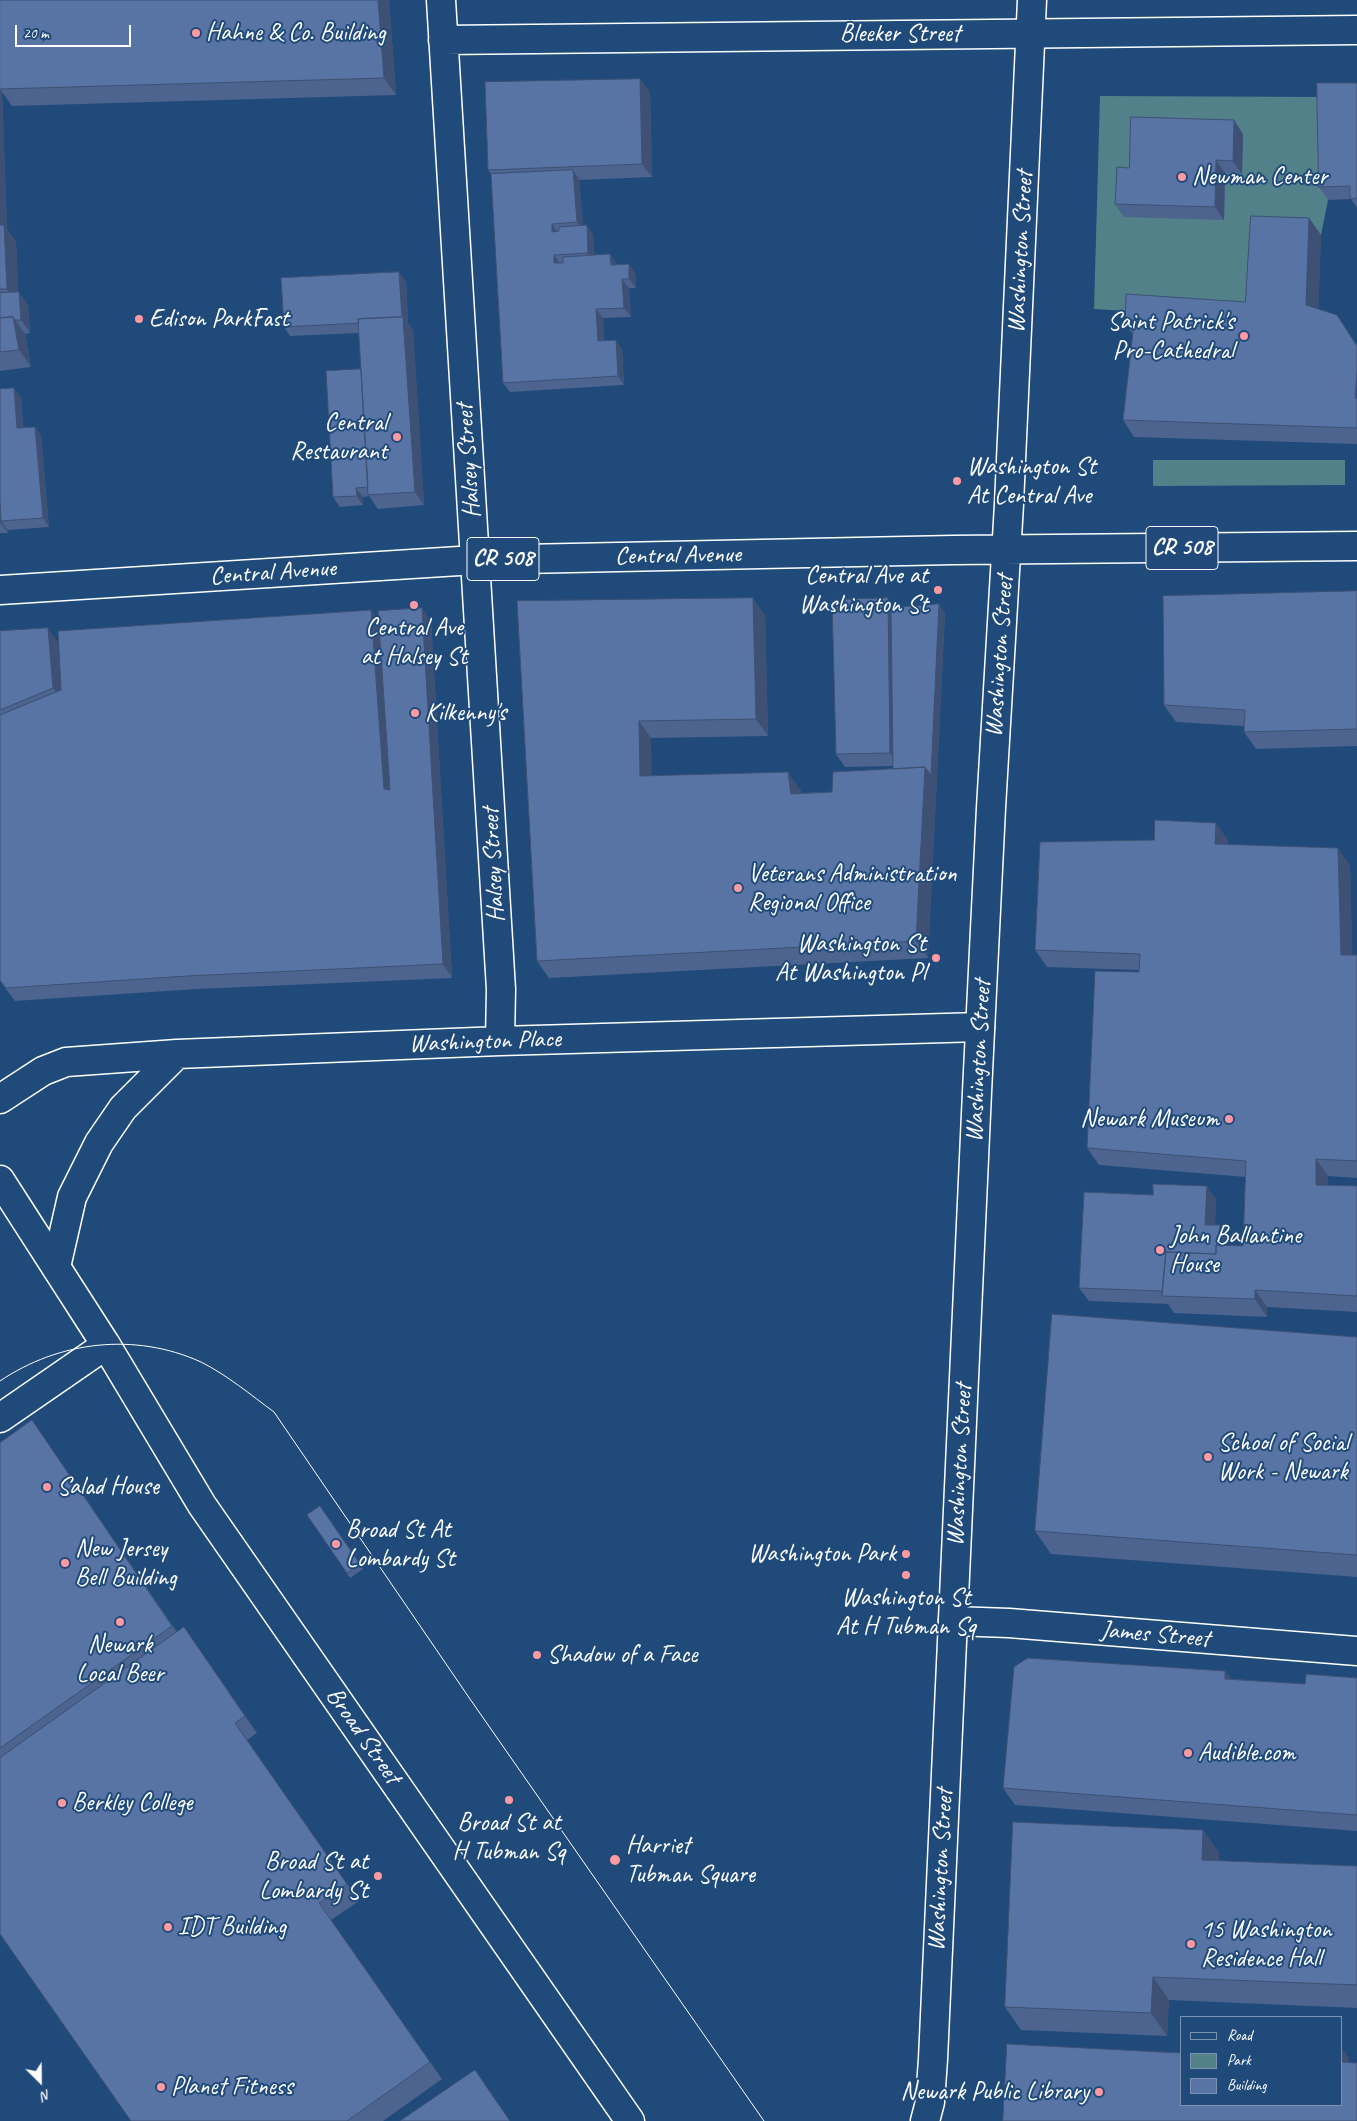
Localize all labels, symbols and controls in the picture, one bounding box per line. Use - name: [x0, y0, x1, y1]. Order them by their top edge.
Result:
- scale bar: [18, 15, 134, 47]
- place label: Hahne & Co. Building: [206, 18, 386, 48]
- street label: Bleeker Street: [840, 19, 960, 49]
- text: 20 m: [23, 24, 49, 43]
- marker: Hahne & Co. Building: [190, 27, 202, 39]
- place label: Newman Center: [1192, 162, 1327, 192]
- street label: Washington Street: [1002, 170, 1040, 334]
- marker: Newman Center: [1176, 171, 1188, 183]
- place label: Edison ParkFast: [149, 304, 289, 334]
- place label: Saint Patrick's Pro-Cathedral: [1108, 307, 1234, 366]
- marker: Edison ParkFast: [133, 313, 145, 325]
- marker: Saint Patrick's Pro-Cathedral: [1238, 330, 1250, 342]
- street label: Halsey Street: [450, 403, 488, 519]
- place label: Central Restaurant: [290, 408, 387, 467]
- marker: Central Restaurant: [391, 431, 403, 443]
- place label: Washington St At Central Ave: [967, 452, 1096, 511]
- marker: Washington St At Central Ave: [951, 475, 963, 487]
- road number: CR 508: [1146, 526, 1218, 570]
- road number: CR 508: [467, 538, 539, 580]
- street label: Central Avenue: [615, 540, 741, 572]
- street label: Central Avenue: [209, 554, 337, 592]
- place label: Central Ave at Washington St: [799, 561, 928, 620]
- street label: Washington Street: [979, 574, 1021, 738]
- marker: Central Ave at Washington St: [932, 584, 944, 596]
- marker: Central Ave at Halsey St: [408, 599, 420, 611]
- place label: Central Ave at Halsey St: [361, 613, 467, 672]
- place label: Kilkenny's: [425, 698, 506, 728]
- marker: Kilkenny's: [409, 707, 421, 719]
- street label: Halsey Street: [476, 807, 512, 923]
- place label: Veterans Administration Regional Office: [748, 859, 957, 918]
- marker: Veterans Administration Regional Office: [732, 882, 744, 894]
- place label: Washington St At Washington Pl: [775, 929, 926, 988]
- marker: Washington St At Washington Pl: [930, 952, 942, 964]
- street label: Washington Street: [960, 979, 998, 1143]
- street label: Washington Place: [409, 1024, 561, 1060]
- place label: Newark Museum: [1080, 1104, 1219, 1134]
- marker: Newark Museum: [1223, 1113, 1235, 1125]
- place label: John Ballantine House: [1170, 1221, 1301, 1280]
- marker: John Ballantine House: [1154, 1244, 1166, 1256]
- street label: Washington Street: [941, 1383, 979, 1547]
- place label: School of Social Work - Newark: [1218, 1428, 1349, 1487]
- marker: School of Social Work - Newark: [1202, 1451, 1214, 1463]
- place label: Salad House: [57, 1472, 159, 1502]
- marker: Salad House: [41, 1481, 53, 1493]
- place label: Broad St At Lombardy St: [346, 1515, 455, 1574]
- place label: New Jersey Bell Building: [75, 1534, 177, 1593]
- marker: Broad St At Lombardy St: [330, 1538, 342, 1550]
- place label: Washington Park: [748, 1539, 896, 1569]
- marker: Washington Park: [900, 1548, 912, 1560]
- marker: New Jersey Bell Building: [59, 1557, 71, 1569]
- marker: Washington St At H Tubman Sq: [900, 1569, 912, 1581]
- place label: Washington St At H Tubman Sq: [836, 1583, 976, 1642]
- street label: James Street: [1099, 1615, 1211, 1655]
- marker: Newark Local Beer: [114, 1616, 126, 1628]
- place label: Newark Local Beer: [77, 1630, 163, 1689]
- place label: Shadow of a Face: [547, 1640, 697, 1670]
- marker: Shadow of a Face: [531, 1649, 543, 1661]
- street label: Broad Street: [319, 1682, 407, 1790]
- place label: Audible.com: [1198, 1738, 1295, 1768]
- marker: Audible.com: [1182, 1747, 1194, 1759]
- place label: Berkley College: [72, 1788, 192, 1818]
- street label: Washington Street: [922, 1788, 960, 1952]
- marker: Broad St at H Tubman Sq: [503, 1794, 515, 1806]
- marker: Berkley College: [56, 1797, 68, 1809]
- place label: Broad St at H Tubman Sq: [453, 1808, 565, 1867]
- place label: Harriet Tubman Square: [626, 1831, 755, 1890]
- place label: Broad St at Lombardy St: [259, 1847, 368, 1906]
- marker: Harriet Tubman Square: [608, 1853, 622, 1867]
- marker: Broad St at Lombardy St: [372, 1870, 384, 1882]
- place label: IDT Building: [178, 1912, 286, 1942]
- place label: 15 Washington Residence Hall: [1201, 1915, 1331, 1974]
- marker: IDT Building: [162, 1921, 174, 1933]
- marker: 15 Washington Residence Hall: [1185, 1938, 1197, 1950]
- legend: [1180, 2016, 1342, 2106]
- text: Road: [1227, 2026, 1252, 2045]
- text: Park: [1227, 2051, 1251, 2070]
- north arrow: [15, 2056, 65, 2106]
- place label: Planet Fitness: [171, 2072, 293, 2102]
- text: Building: [1227, 2076, 1266, 2095]
- place label: Newark Public Library: [901, 2077, 1089, 2107]
- marker: Planet Fitness: [155, 2081, 167, 2093]
- text: N: [39, 2086, 53, 2105]
- marker: Newark Public Library: [1093, 2086, 1105, 2098]

